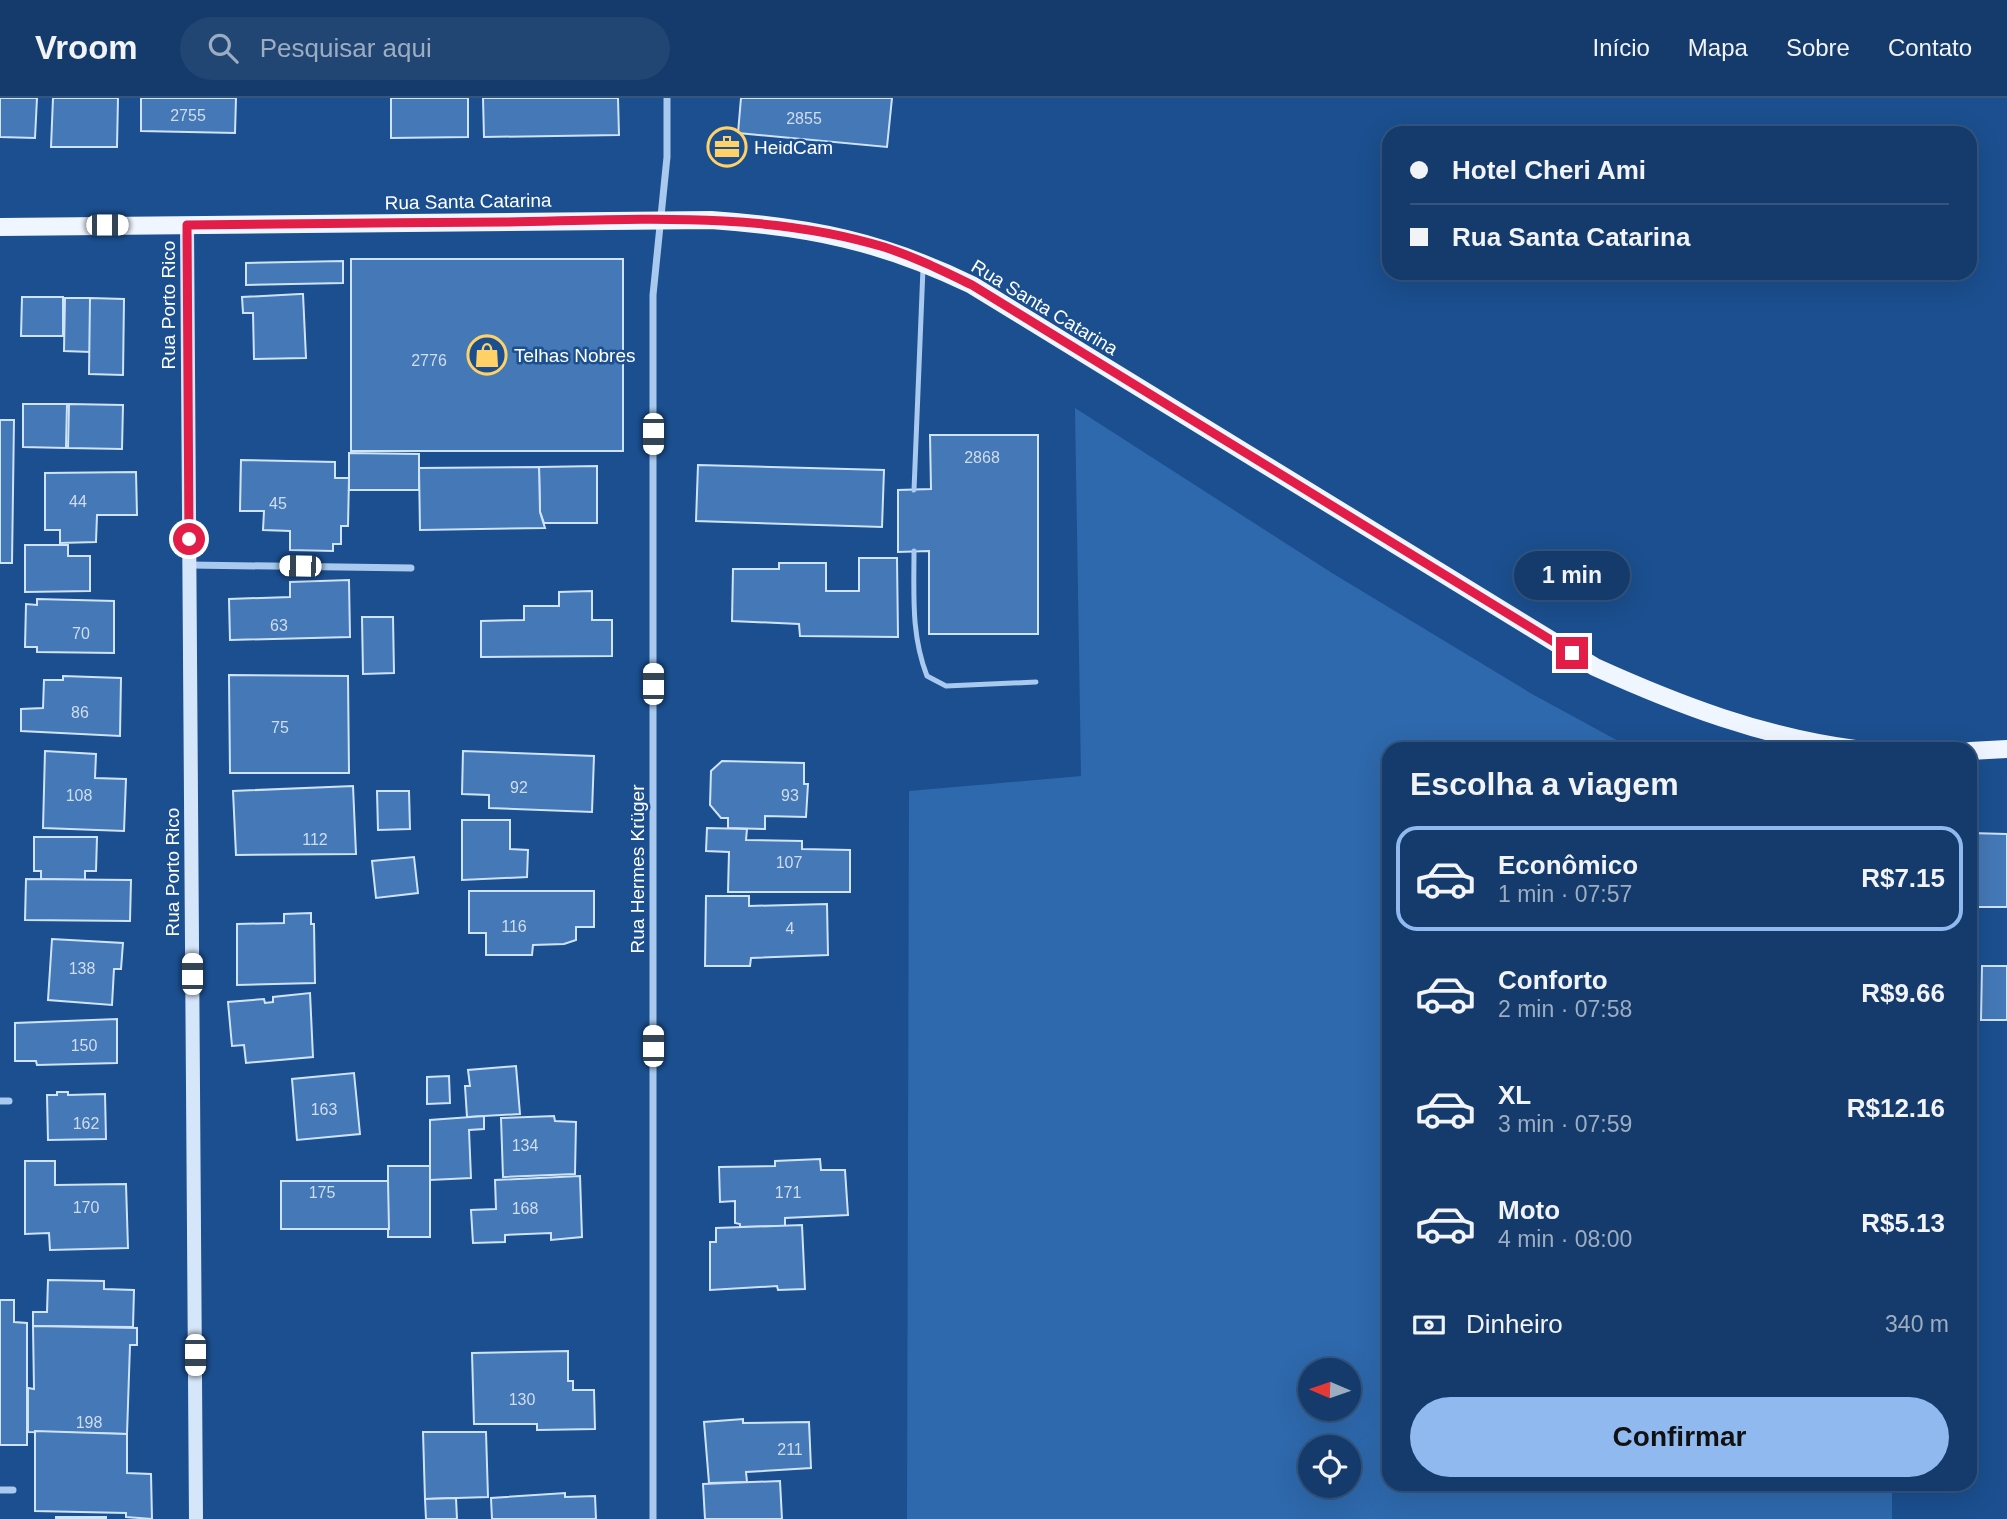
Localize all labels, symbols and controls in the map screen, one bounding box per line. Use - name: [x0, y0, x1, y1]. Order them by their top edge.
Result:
- search box: [180, 17, 670, 80]
- text: Vroom: [35, 29, 138, 66]
- icon: search: [204, 29, 242, 67]
- text: Pesquisar aqui: [260, 33, 432, 63]
- text: Início: [1592, 34, 1650, 61]
- text: Mapa: [1688, 34, 1748, 61]
- text: Sobre: [1786, 34, 1850, 61]
- text: Contato: [1888, 34, 1972, 61]
- house number: 2755: [170, 107, 206, 124]
- house number: 2855: [786, 110, 822, 127]
- office icon: HeidCam: [706, 126, 748, 168]
- place label: HeidCam: [754, 137, 833, 158]
- text: Hotel Cheri Ami: [1452, 155, 1646, 185]
- street label: Rua Santa Catarina: [384, 190, 552, 213]
- car: [87, 215, 129, 236]
- text: Rua Santa Catarina: [1452, 222, 1690, 252]
- street label: Rua Porto Rico: [158, 241, 179, 369]
- street label: Rua Santa Catarina: [968, 255, 1122, 360]
- shop icon: Telhas Nobres: [466, 334, 508, 376]
- place label: Telhas Nobres: [514, 345, 635, 366]
- house number: 2776: [411, 352, 447, 369]
- car: [643, 413, 664, 455]
- house number: 2868: [964, 449, 1000, 466]
- house number: 44: [69, 493, 87, 510]
- house number: 45: [269, 495, 287, 512]
- route start: [173, 523, 205, 555]
- callout: 1 min: [1514, 552, 1630, 601]
- car: [279, 555, 322, 577]
- text: 1 min: [1542, 562, 1602, 588]
- house number: 63: [270, 617, 288, 634]
- house number: 70: [72, 625, 90, 642]
- route end: [1556, 637, 1588, 669]
- car: [643, 663, 664, 705]
- house number: 86: [71, 704, 89, 721]
- house number: 75: [271, 719, 289, 736]
- text: Escolha a viagem: [1410, 766, 1679, 802]
- house number: 92: [510, 779, 528, 796]
- street label: Rua Hermes Krüger: [627, 784, 648, 953]
- house number: 108: [66, 787, 92, 804]
- house number: 93: [781, 787, 799, 804]
- street label: Rua Porto Rico: [162, 808, 183, 936]
- house number: 112: [302, 831, 328, 848]
- icon: car: [1414, 847, 1477, 910]
- text: Econômico: [1498, 850, 1638, 880]
- house number: 107: [776, 854, 802, 871]
- text: R$7.15: [1861, 863, 1945, 893]
- text: 1 min · 07:57: [1498, 881, 1632, 907]
- house number: 116: [501, 918, 527, 935]
- house number: 4: [786, 920, 795, 937]
- car: [182, 953, 203, 995]
- house number: 138: [69, 960, 95, 977]
- icon: car: [1414, 962, 1477, 1025]
- text: Conforto: [1498, 965, 1608, 995]
- text: R$9.66: [1861, 978, 1945, 1008]
- text: 2 min · 07:58: [1498, 996, 1632, 1022]
- car: [643, 1025, 664, 1067]
- house number: 150: [71, 1037, 97, 1054]
- icon: car: [1414, 1077, 1477, 1140]
- text: XL: [1498, 1080, 1531, 1110]
- text: R$12.16: [1847, 1093, 1945, 1123]
- house number: 163: [311, 1101, 337, 1118]
- text: 3 min · 07:59: [1498, 1111, 1632, 1137]
- house number: 162: [73, 1115, 99, 1132]
- house number: 134: [512, 1137, 538, 1154]
- house number: 175: [309, 1184, 335, 1201]
- house number: 171: [775, 1184, 801, 1201]
- icon: car: [1414, 1192, 1477, 1255]
- text: Moto: [1498, 1195, 1560, 1225]
- house number: 170: [73, 1199, 99, 1216]
- house number: 168: [512, 1200, 538, 1217]
- text: R$5.13: [1861, 1208, 1945, 1238]
- text: 4 min · 08:00: [1498, 1226, 1632, 1252]
- icon: cash: [1410, 1306, 1448, 1344]
- text: Dinheiro: [1466, 1309, 1563, 1339]
- text: 340 m: [1885, 1311, 1949, 1337]
- car: [185, 1334, 206, 1376]
- north arrow: [1298, 1358, 1362, 1421]
- map controls: [1298, 1358, 1361, 1498]
- house number: 130: [509, 1391, 535, 1408]
- button: Confirmar: [1410, 1397, 1949, 1477]
- house number: 198: [76, 1414, 102, 1431]
- button: locate: [1298, 1435, 1361, 1498]
- house number: 211: [777, 1441, 803, 1458]

